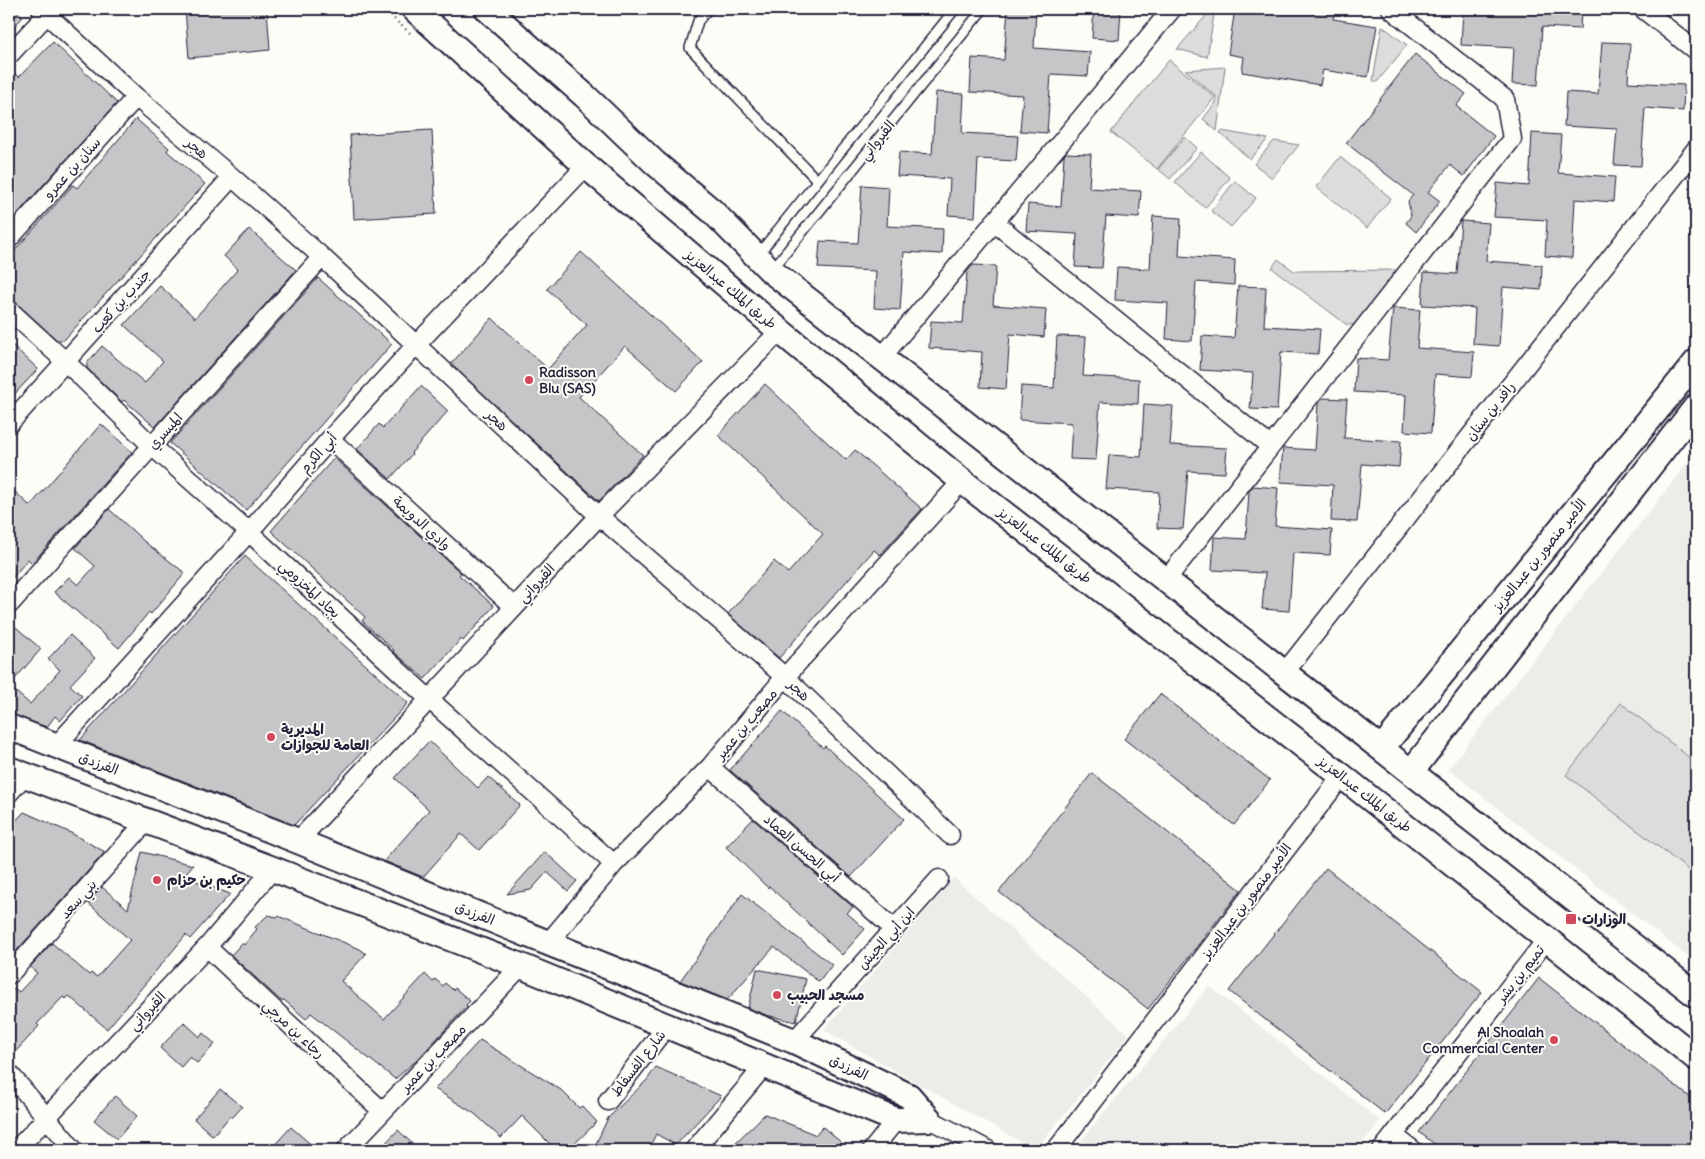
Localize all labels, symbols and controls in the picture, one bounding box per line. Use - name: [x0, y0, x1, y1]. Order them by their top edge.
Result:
- street label: القيرواني: [855, 116, 902, 166]
- street label: سنان بن عمرو: [39, 133, 105, 203]
- street label: هجر: [181, 133, 212, 163]
- street label: طريق الملك عبدالعزيز: [681, 245, 781, 333]
- street label: جندب بن كعب: [88, 265, 154, 337]
- place label: Radisson Blu (SAS): [539, 363, 596, 397]
- marker: Radisson Blu (SAS): [523, 374, 535, 386]
- street label: رافد بن سنان: [1461, 378, 1519, 444]
- street label: هجر: [481, 405, 512, 435]
- street label: الميسري: [144, 409, 188, 454]
- street label: أبي الكرم: [295, 429, 344, 480]
- street label: وادي الدويمة: [388, 492, 455, 555]
- street label: الأمير منصور بن عبدالعزيز: [1487, 495, 1590, 616]
- street label: طريق الملك عبدالعزيز: [994, 502, 1096, 587]
- street label: بجاد المخزومي: [273, 556, 345, 625]
- street label: القيرواني: [514, 560, 561, 609]
- street label: هجر: [783, 674, 814, 705]
- street label: مصعب بن عمير: [710, 685, 781, 764]
- place label: المديرية العامة للجوازات: [281, 720, 369, 754]
- marker: المديرية العامة للجوازات: [265, 731, 277, 743]
- street label: الفرزدق: [77, 747, 121, 779]
- street label: طريق الملك عبدالعزيز: [1314, 751, 1416, 836]
- street label: أبي الحسن العماد: [758, 810, 844, 889]
- street label: الأمير منصور بن عبدالعزيز: [1196, 840, 1295, 963]
- place label: حكيم بن حزام: [167, 871, 246, 891]
- marker: حكيم بن حزام: [151, 874, 163, 886]
- street label: بني سعد: [56, 875, 103, 925]
- street label: الفرزدق: [453, 897, 497, 929]
- street label: ابن أبي الجيش: [853, 903, 922, 976]
- place label: الوزارات: [1582, 910, 1627, 929]
- marker: الوزارات: [1564, 912, 1578, 926]
- street label: تميم بن بشر: [1491, 940, 1551, 1009]
- place label: مسجد الحبيب: [787, 986, 864, 1004]
- street label: القيرواني: [125, 988, 172, 1037]
- marker: مسجد الحبيب: [771, 989, 783, 1001]
- street label: رجاء بن مرجي: [257, 996, 329, 1065]
- street label: مصعب بن عمير: [395, 1020, 470, 1096]
- place label: Al Shoalah Commercial Center: [1422, 1023, 1544, 1057]
- street label: شارع الفسفاط: [606, 1026, 670, 1101]
- marker: Al Shoalah Commercial Center: [1548, 1034, 1560, 1046]
- street label: الفرزدق: [827, 1050, 871, 1084]

